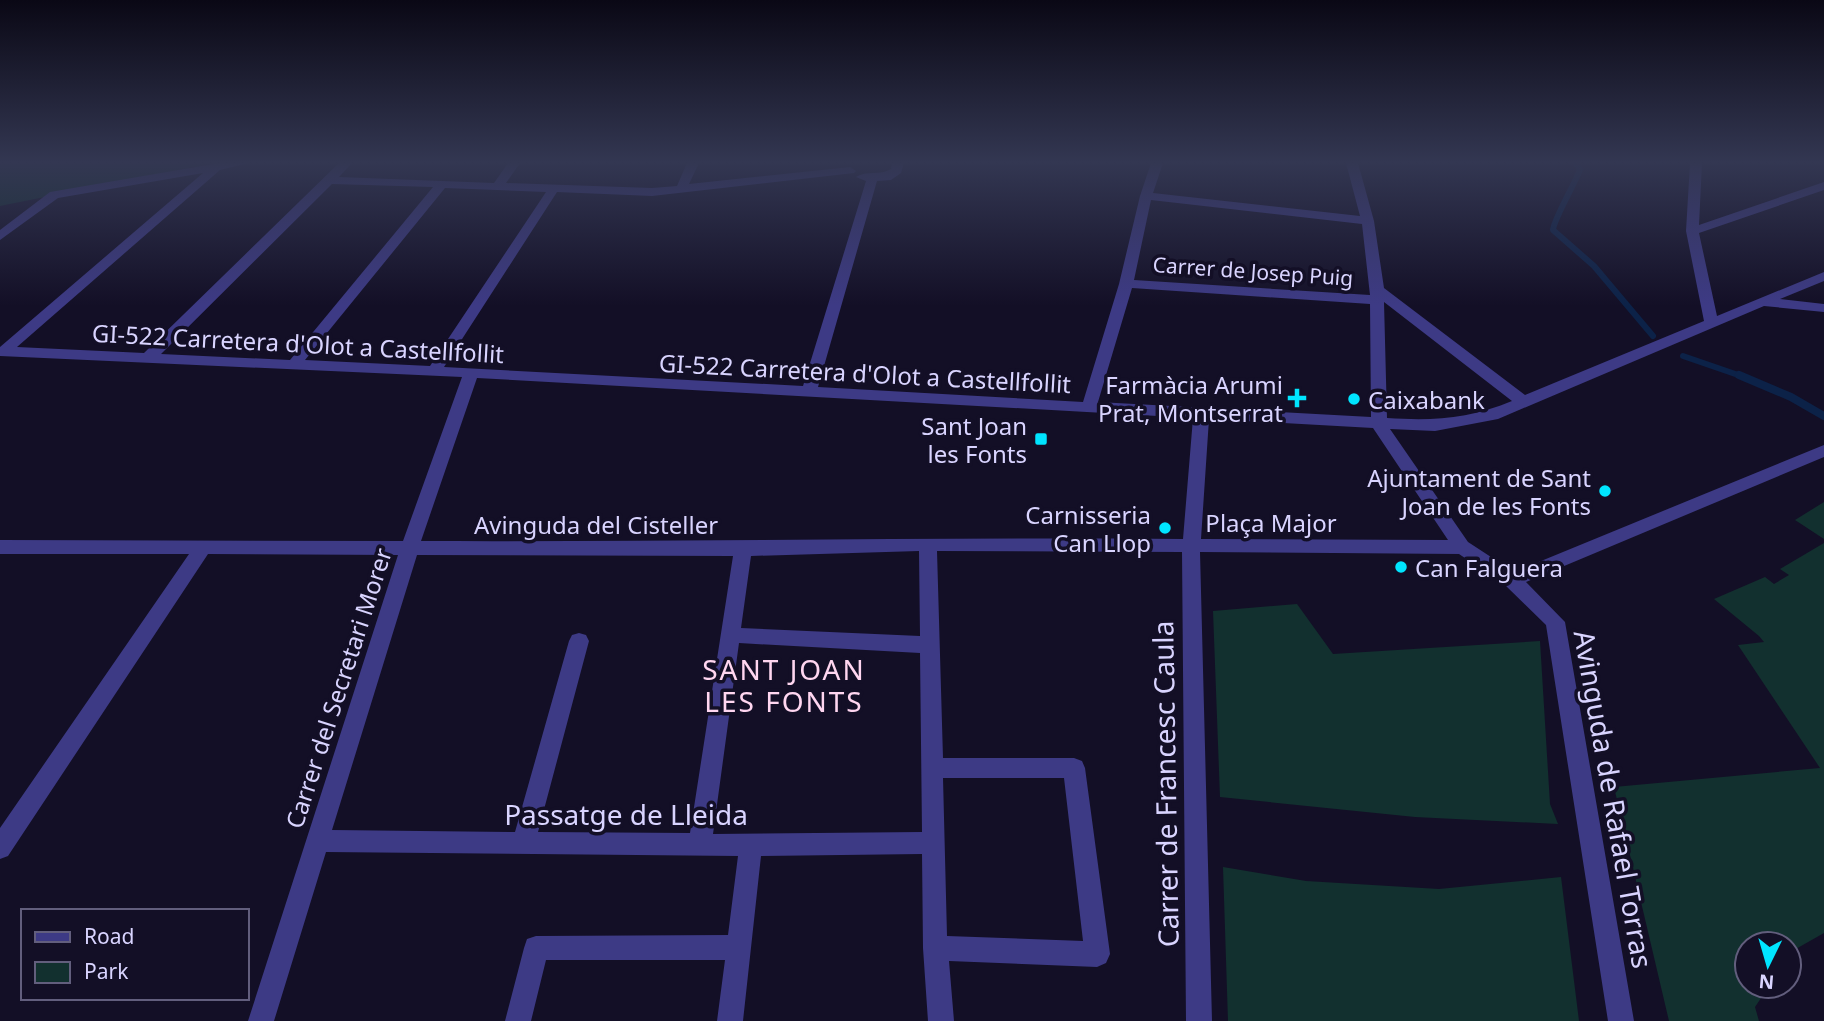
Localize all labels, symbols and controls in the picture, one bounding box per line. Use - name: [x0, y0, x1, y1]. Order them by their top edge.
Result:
- street label: Carrer de Josep Puig: [1152, 250, 1354, 292]
- street label: GI-522 Carretera d'Olot a Castellfollit: [91, 316, 505, 370]
- street label: GI-522 Carretera d'Olot a Castellfollit: [658, 346, 1072, 400]
- place label: Farmàcia Arumi Prat, Montserrat: [1098, 368, 1283, 429]
- place label: Caixabank: [1368, 383, 1485, 416]
- marker: Farmàcia Arumi Prat, Montserrat: [1289, 390, 1305, 406]
- marker: Caixabank: [1346, 391, 1362, 407]
- place label: Sant Joan les Fonts: [921, 409, 1027, 470]
- marker: Sant Joan les Fonts: [1033, 431, 1049, 447]
- place label: Ajuntament de Sant Joan de les Fonts: [1367, 461, 1591, 522]
- marker: Ajuntament de Sant Joan de les Fonts: [1597, 483, 1613, 499]
- place label: Carnisseria Can Llop: [1025, 498, 1151, 559]
- street label: Plaça Major: [1205, 506, 1337, 539]
- street label: Avinguda del Cisteller: [474, 508, 718, 541]
- marker: Carnisseria Can Llop: [1157, 520, 1173, 536]
- street label: Carrer del Secretari Morer: [277, 543, 399, 833]
- place label: Can Falguera: [1415, 551, 1563, 584]
- marker: Can Falguera: [1393, 559, 1409, 575]
- street label: Carrer de Francesc Caula: [1143, 620, 1187, 948]
- street label: Avinguda de Rafael Torras: [1566, 627, 1662, 971]
- district label: SANT JOAN LES FONTS: [702, 650, 866, 720]
- street label: Passatge de Lleida: [504, 795, 748, 833]
- legend: [21, 909, 248, 1000]
- text: Road: [84, 922, 134, 950]
- north arrow: [1733, 930, 1803, 1000]
- text: Park: [84, 957, 129, 985]
- text: N: [1758, 968, 1775, 996]

